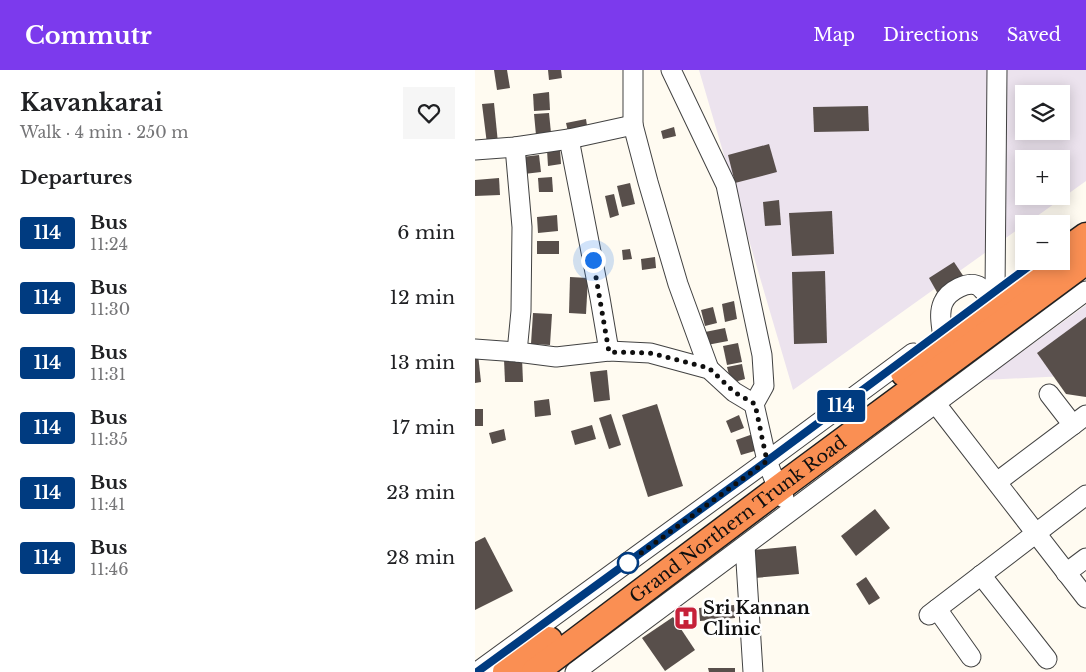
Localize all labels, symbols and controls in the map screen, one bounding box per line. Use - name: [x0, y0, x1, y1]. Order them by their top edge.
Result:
- text: Commutr: [25, 21, 152, 50]
- text: Map: [813, 24, 855, 46]
- text: Directions: [883, 24, 979, 46]
- text: Saved: [1007, 24, 1061, 46]
- map controls: [1015, 85, 1070, 270]
- button: layers: [1015, 85, 1070, 140]
- button: heart: [403, 87, 455, 139]
- text: Kavankarai: [20, 88, 163, 117]
- text: Walk · 4 min · 250 m: [20, 122, 188, 142]
- button: +: [1015, 150, 1070, 205]
- text: Departures: [20, 166, 132, 189]
- text: Bus: [90, 211, 127, 234]
- button: −: [1015, 215, 1070, 270]
- text: 6 min: [397, 221, 455, 244]
- text: 114: [34, 222, 61, 244]
- text: 11:24: [90, 234, 128, 254]
- your location: [581, 248, 606, 273]
- text: Bus: [90, 276, 127, 299]
- text: 12 min: [389, 286, 455, 309]
- text: 114: [34, 287, 61, 309]
- text: 11:30: [90, 299, 130, 319]
- text: Bus: [90, 341, 127, 364]
- text: 13 min: [389, 351, 455, 374]
- text: 114: [34, 352, 61, 374]
- text: 11:31: [90, 364, 126, 384]
- line badge: 114: [812, 390, 870, 422]
- text: 114: [827, 395, 855, 417]
- text: Bus: [90, 406, 127, 429]
- text: 17 min: [392, 416, 455, 439]
- text: 114: [34, 417, 61, 439]
- text: 11:35: [90, 429, 128, 449]
- street label: Grand Northern Trunk Road: [625, 431, 851, 608]
- text: Bus: [90, 471, 127, 494]
- text: 23 min: [386, 481, 455, 504]
- text: 114: [34, 482, 61, 504]
- text: 11:41: [90, 494, 125, 514]
- text: Bus: [90, 536, 127, 559]
- text: 28 min: [386, 546, 455, 569]
- text: 114: [34, 547, 61, 569]
- unlabelled marker: [617, 552, 639, 574]
- text: 11:46: [90, 559, 128, 579]
- place label: Sri Kannan Clinic: [703, 597, 810, 640]
- hospital icon: Sri Kannan Clinic: [673, 605, 699, 631]

